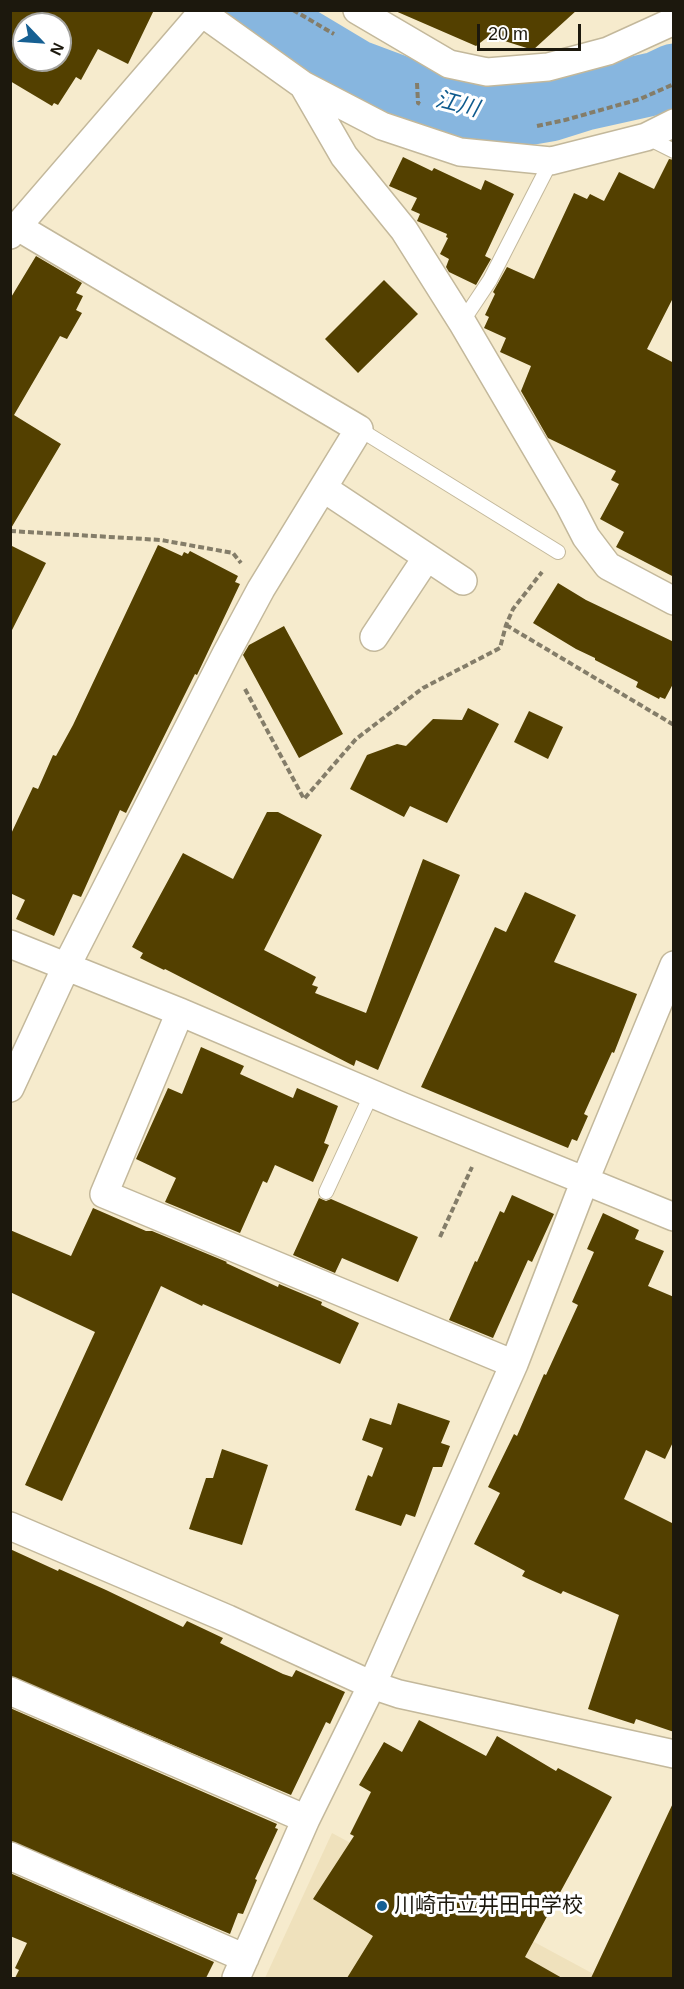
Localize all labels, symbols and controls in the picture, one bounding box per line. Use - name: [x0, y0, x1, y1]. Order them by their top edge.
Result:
- north arrow: [12, 12, 72, 72]
- scale bar: [480, 12, 584, 50]
- text: 20 m: [488, 24, 528, 44]
- text: N: [47, 40, 67, 58]
- water label: 江川: [432, 87, 482, 123]
- place label: 川崎市立井田中学校: [394, 1893, 583, 1919]
- marker: 川崎市立井田中学校: [375, 1899, 389, 1913]

